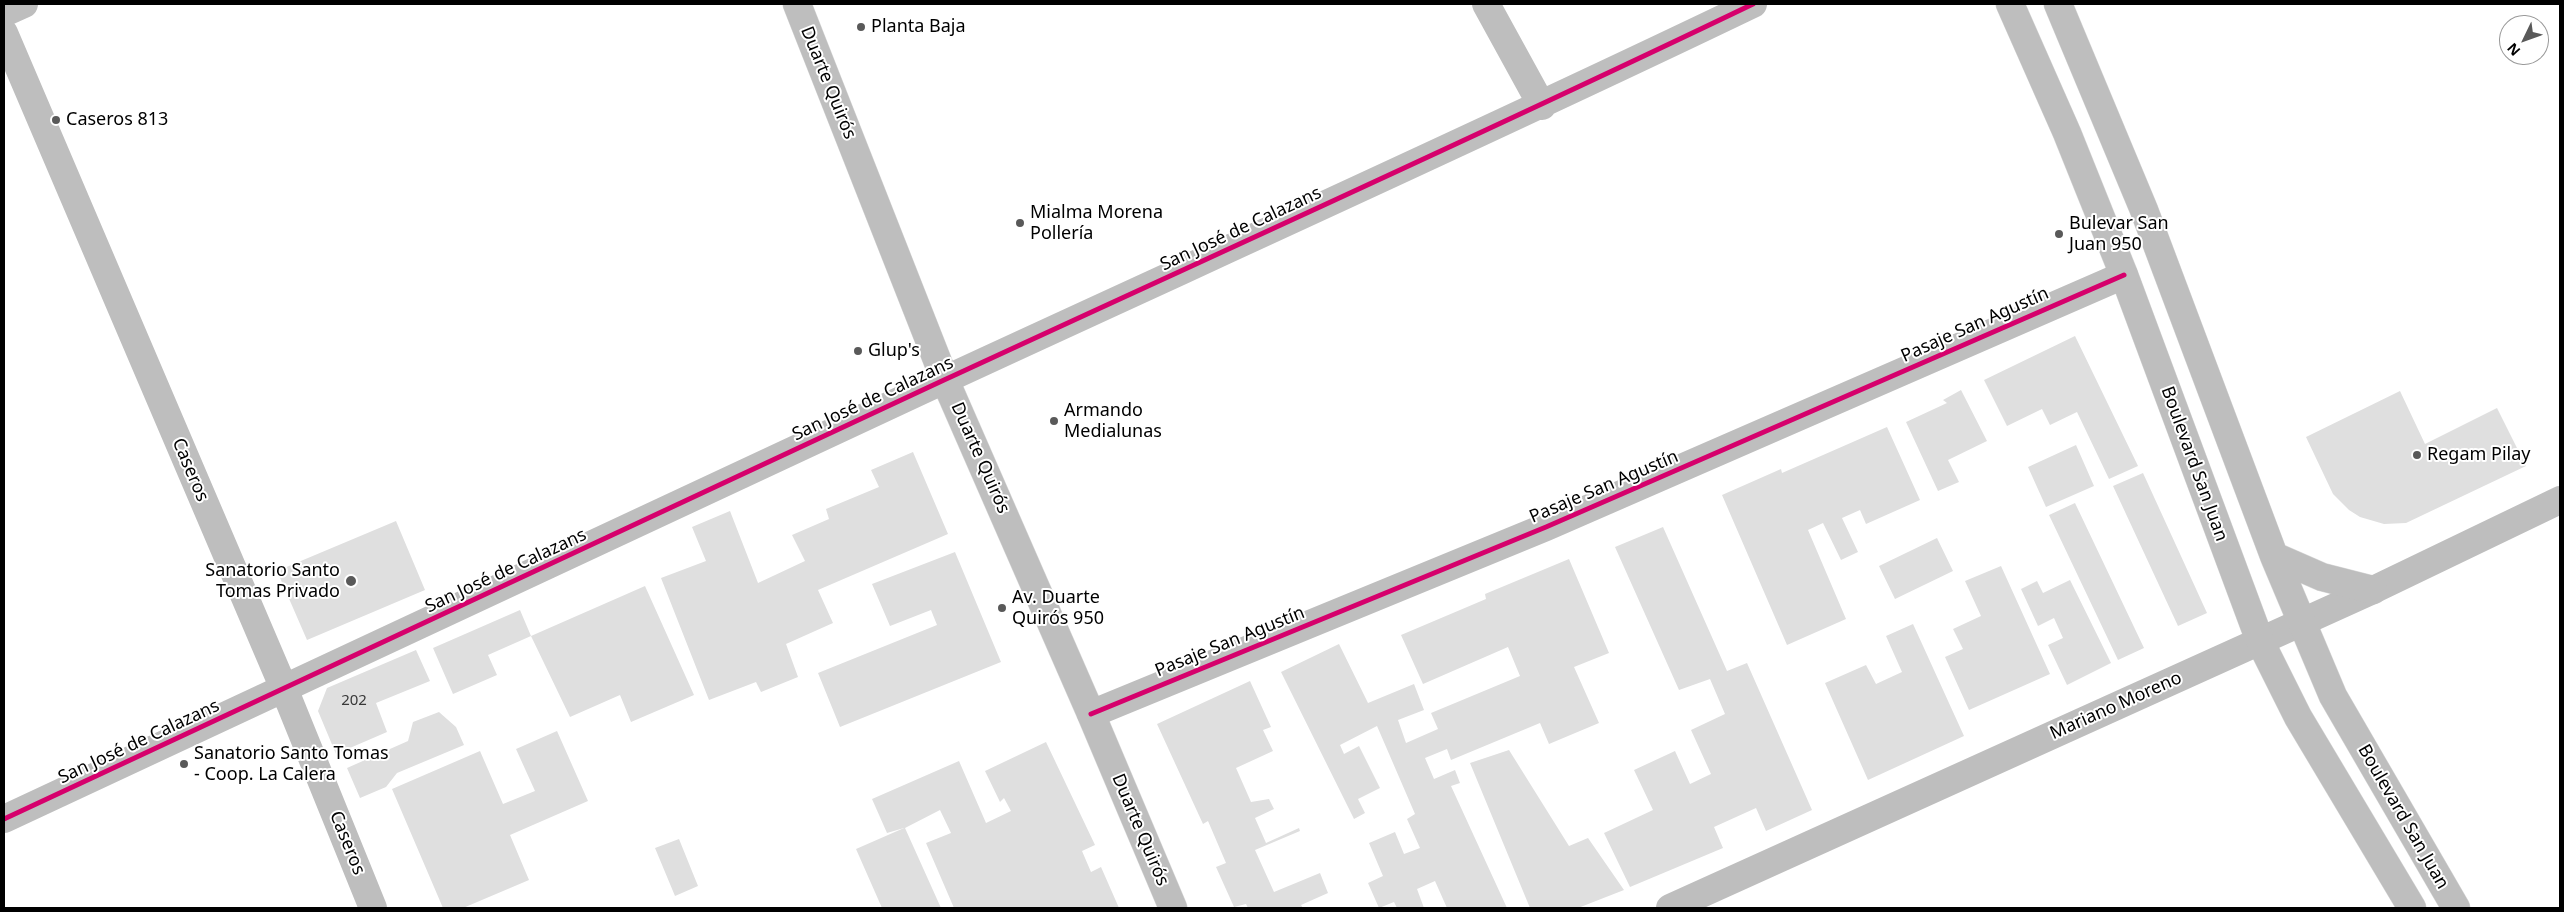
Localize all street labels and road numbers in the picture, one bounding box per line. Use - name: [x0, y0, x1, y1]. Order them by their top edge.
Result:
- street label: Duarte Quirós: [796, 24, 860, 142]
- street label: San José de Calazans: [1157, 182, 1325, 276]
- street label: Pasaje San Agustín: [1898, 283, 2052, 367]
- street label: San José de Calazans: [789, 352, 957, 446]
- street label: Boulevard San Juan: [2156, 384, 2232, 544]
- street label: Duarte Quirós: [946, 399, 1014, 517]
- street label: Caseros: [167, 435, 213, 505]
- street label: Pasaje San Agustín: [1526, 446, 1682, 528]
- street label: San José de Calazans: [422, 524, 590, 618]
- street label: Pasaje San Agustín: [1152, 602, 1308, 682]
- street label: Mariano Moreno: [2047, 667, 2185, 745]
- street label: San José de Calazans: [55, 695, 223, 789]
- street label: Boulevard San Juan: [2353, 741, 2453, 893]
- street label: Duarte Quirós: [1107, 771, 1173, 889]
- street label: Caseros: [324, 808, 370, 878]

